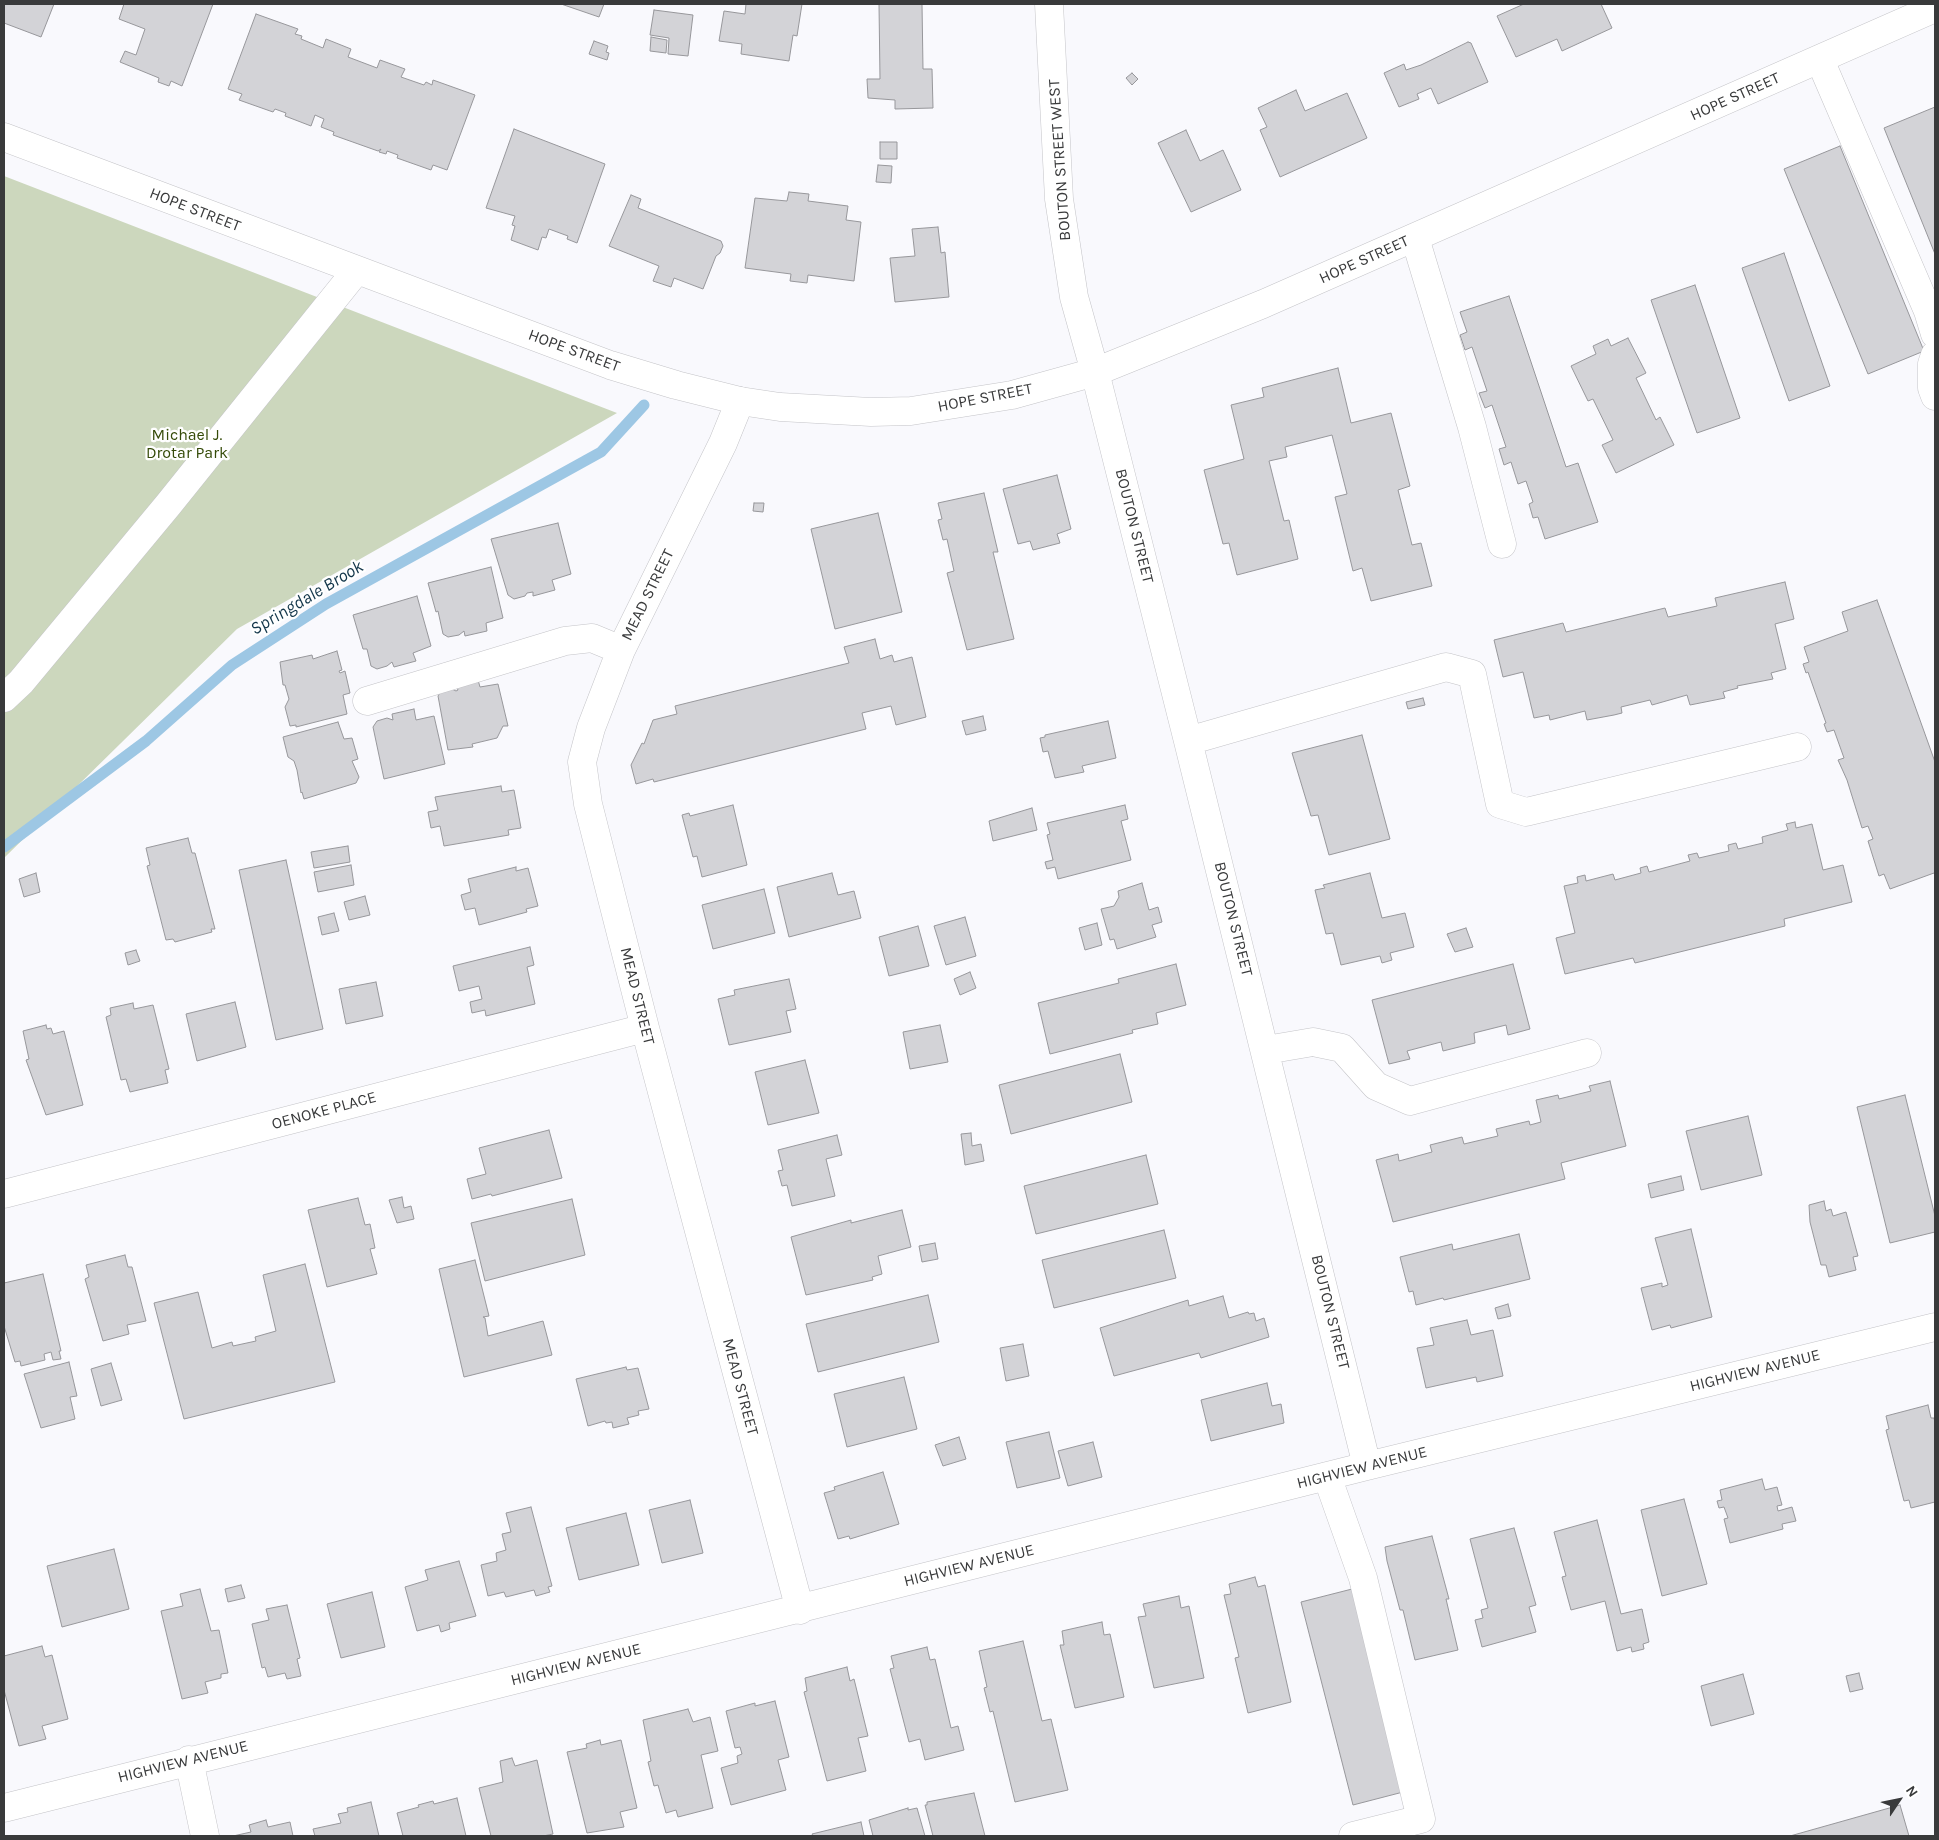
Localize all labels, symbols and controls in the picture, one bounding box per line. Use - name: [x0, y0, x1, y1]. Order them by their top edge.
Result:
- street label: HOPE STREET: [1687, 69, 1783, 125]
- street label: BOUTON STREET WEST: [1045, 79, 1075, 241]
- street label: HOPE STREET: [147, 184, 243, 236]
- street label: HOPE STREET: [1316, 232, 1412, 288]
- street label: HOPE STREET: [526, 326, 622, 376]
- street label: HOPE STREET: [936, 379, 1034, 417]
- park label: Michael J. Drotar Park: [146, 425, 228, 463]
- street label: BOUTON STREET: [1110, 467, 1158, 585]
- street label: MEAD STREET: [618, 546, 678, 644]
- water label: Springdale Brook: [247, 556, 367, 640]
- street label: BOUTON STREET: [1209, 860, 1257, 978]
- street label: MEAD STREET: [616, 945, 658, 1047]
- street label: OENOKE PLACE: [270, 1088, 378, 1134]
- street label: BOUTON STREET: [1306, 1253, 1354, 1371]
- street label: MEAD STREET: [718, 1336, 762, 1438]
- street label: HIGHVIEW AVENUE: [1688, 1345, 1822, 1397]
- street label: HIGHVIEW AVENUE: [1295, 1442, 1429, 1494]
- street label: HIGHVIEW AVENUE: [902, 1540, 1036, 1592]
- street label: HIGHVIEW AVENUE: [509, 1639, 643, 1691]
- street label: HIGHVIEW AVENUE: [116, 1736, 250, 1788]
- north arrow: [1874, 1775, 1924, 1825]
- text: N: [1902, 1782, 1922, 1800]

